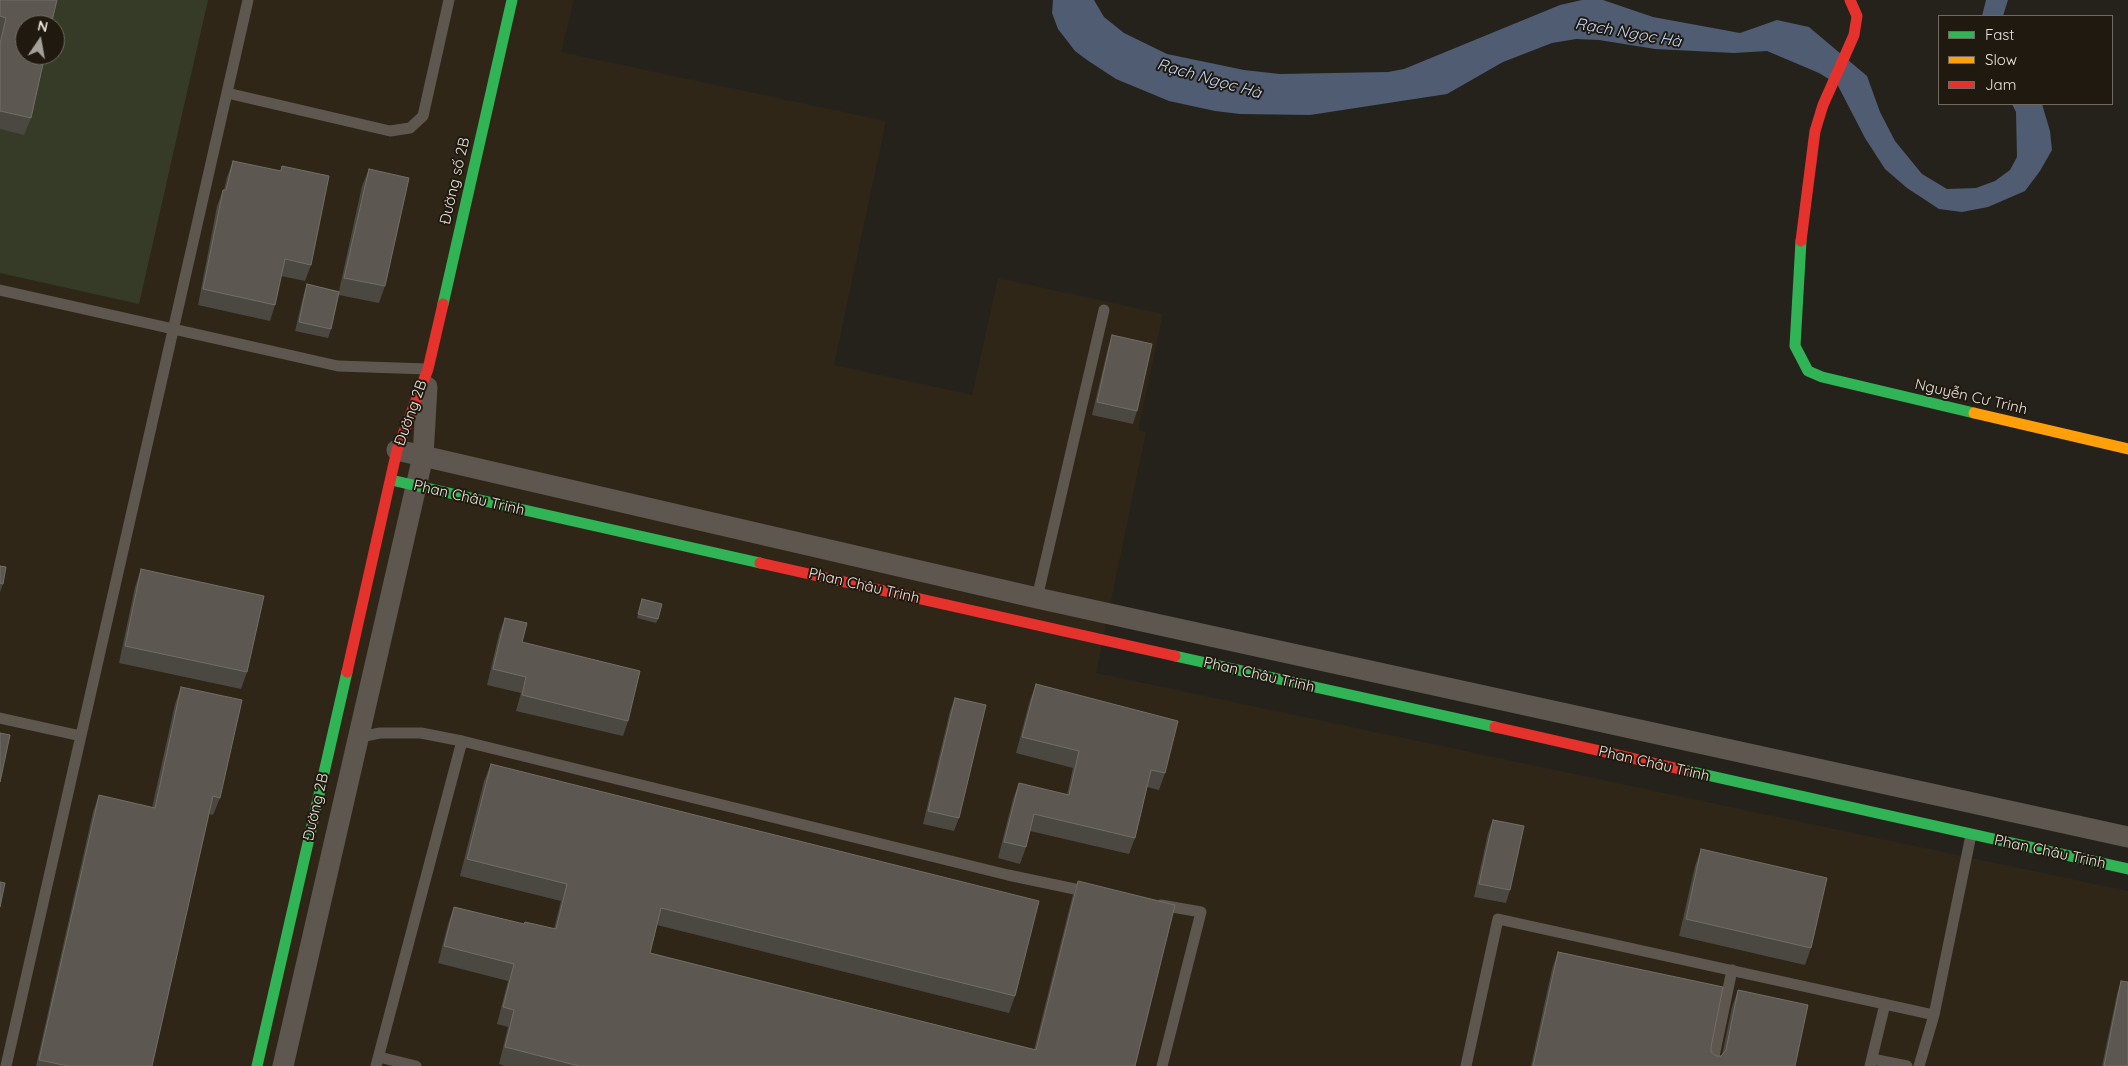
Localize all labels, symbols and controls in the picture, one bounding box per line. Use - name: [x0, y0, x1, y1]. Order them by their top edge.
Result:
- water label: Rạch Ngọc Hà: [1573, 14, 1683, 52]
- north arrow: [15, 15, 65, 65]
- legend: [1938, 15, 2113, 105]
- text: N: [36, 16, 50, 36]
- text: Fast: [1985, 25, 2014, 44]
- text: Slow: [1985, 50, 2017, 69]
- water label: Rạch Ngọc Hà: [1155, 55, 1263, 103]
- text: Jam: [1985, 75, 2016, 94]
- street label: Đường số 2B: [436, 136, 474, 226]
- street label: Nguyễn Cư Trinh: [1913, 375, 2029, 419]
- street label: Đường 2B: [391, 378, 431, 448]
- street label: Phan Châu Trinh: [412, 476, 526, 520]
- street label: Phan Châu Trinh: [807, 564, 921, 608]
- street label: Phan Châu Trinh: [1202, 653, 1316, 697]
- street label: Phan Châu Trinh: [1597, 742, 1711, 786]
- street label: Đường 2B: [300, 772, 332, 842]
- street label: Phan Châu Trinh: [1993, 831, 2107, 873]

